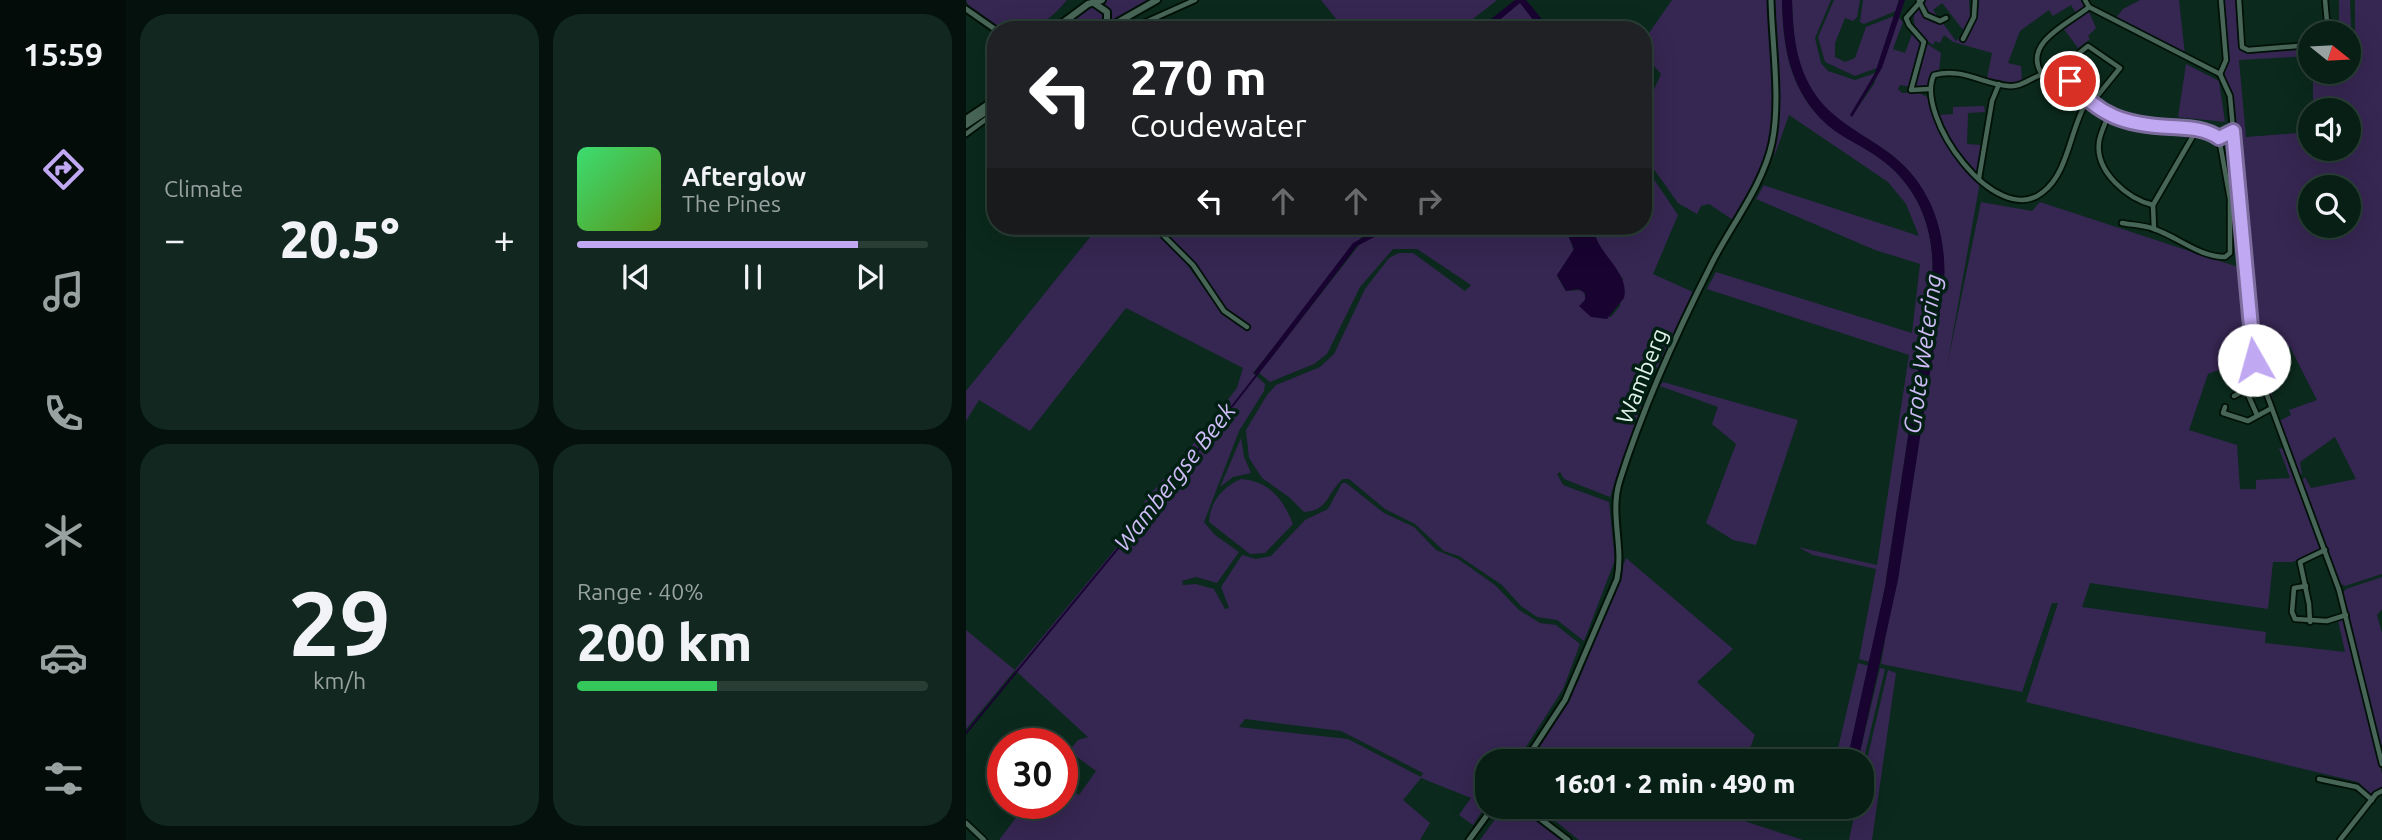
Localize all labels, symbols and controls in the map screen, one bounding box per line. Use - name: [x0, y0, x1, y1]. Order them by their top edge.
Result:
- north arrow: [2298, 21, 2361, 84]
- map controls: [2298, 21, 2361, 238]
- text: 15:59: [23, 36, 103, 72]
- icon: left: [1015, 49, 1106, 140]
- text: 270 m: [1130, 49, 1267, 104]
- pin: [2040, 51, 2100, 111]
- icon: arrive: [2051, 62, 2089, 100]
- button: sound: [2298, 98, 2361, 161]
- text: Coudewater: [1130, 107, 1307, 143]
- icon: directions: [39, 145, 88, 194]
- text: Afterglow: [682, 162, 806, 191]
- button: search: [2298, 175, 2361, 238]
- text: Climate: [164, 176, 243, 201]
- icon: left: [1191, 182, 1229, 220]
- icon: ahead: [1264, 182, 1302, 220]
- icon: ahead: [1337, 182, 1375, 220]
- icon: right: [1410, 182, 1448, 220]
- text: The Pines: [682, 191, 781, 216]
- text: 20.5°: [280, 210, 399, 268]
- text: −: [164, 218, 185, 260]
- text: +: [494, 218, 515, 260]
- icon: previous: [617, 258, 655, 296]
- icon: pause: [734, 258, 772, 296]
- icon: next: [851, 258, 889, 296]
- icon: music: [39, 267, 88, 316]
- water label: Grote Wetering: [1898, 272, 1947, 436]
- position arrow: [2217, 323, 2291, 397]
- street label: Wamberg: [1611, 325, 1672, 427]
- icon: phone: [39, 389, 88, 438]
- water label: Wambergse Beek: [1108, 397, 1241, 556]
- icon: climate: [39, 511, 88, 560]
- text: 29: [288, 571, 391, 673]
- text: Range · 40%: [577, 579, 704, 604]
- text: 200 km: [577, 613, 752, 671]
- icon: car: [39, 633, 88, 682]
- text: km/h: [313, 668, 366, 693]
- speed limit sign: 30: [987, 728, 1078, 819]
- icon: filters: [39, 754, 88, 803]
- text: 16:01 · 2 min · 490 m: [1554, 769, 1795, 798]

